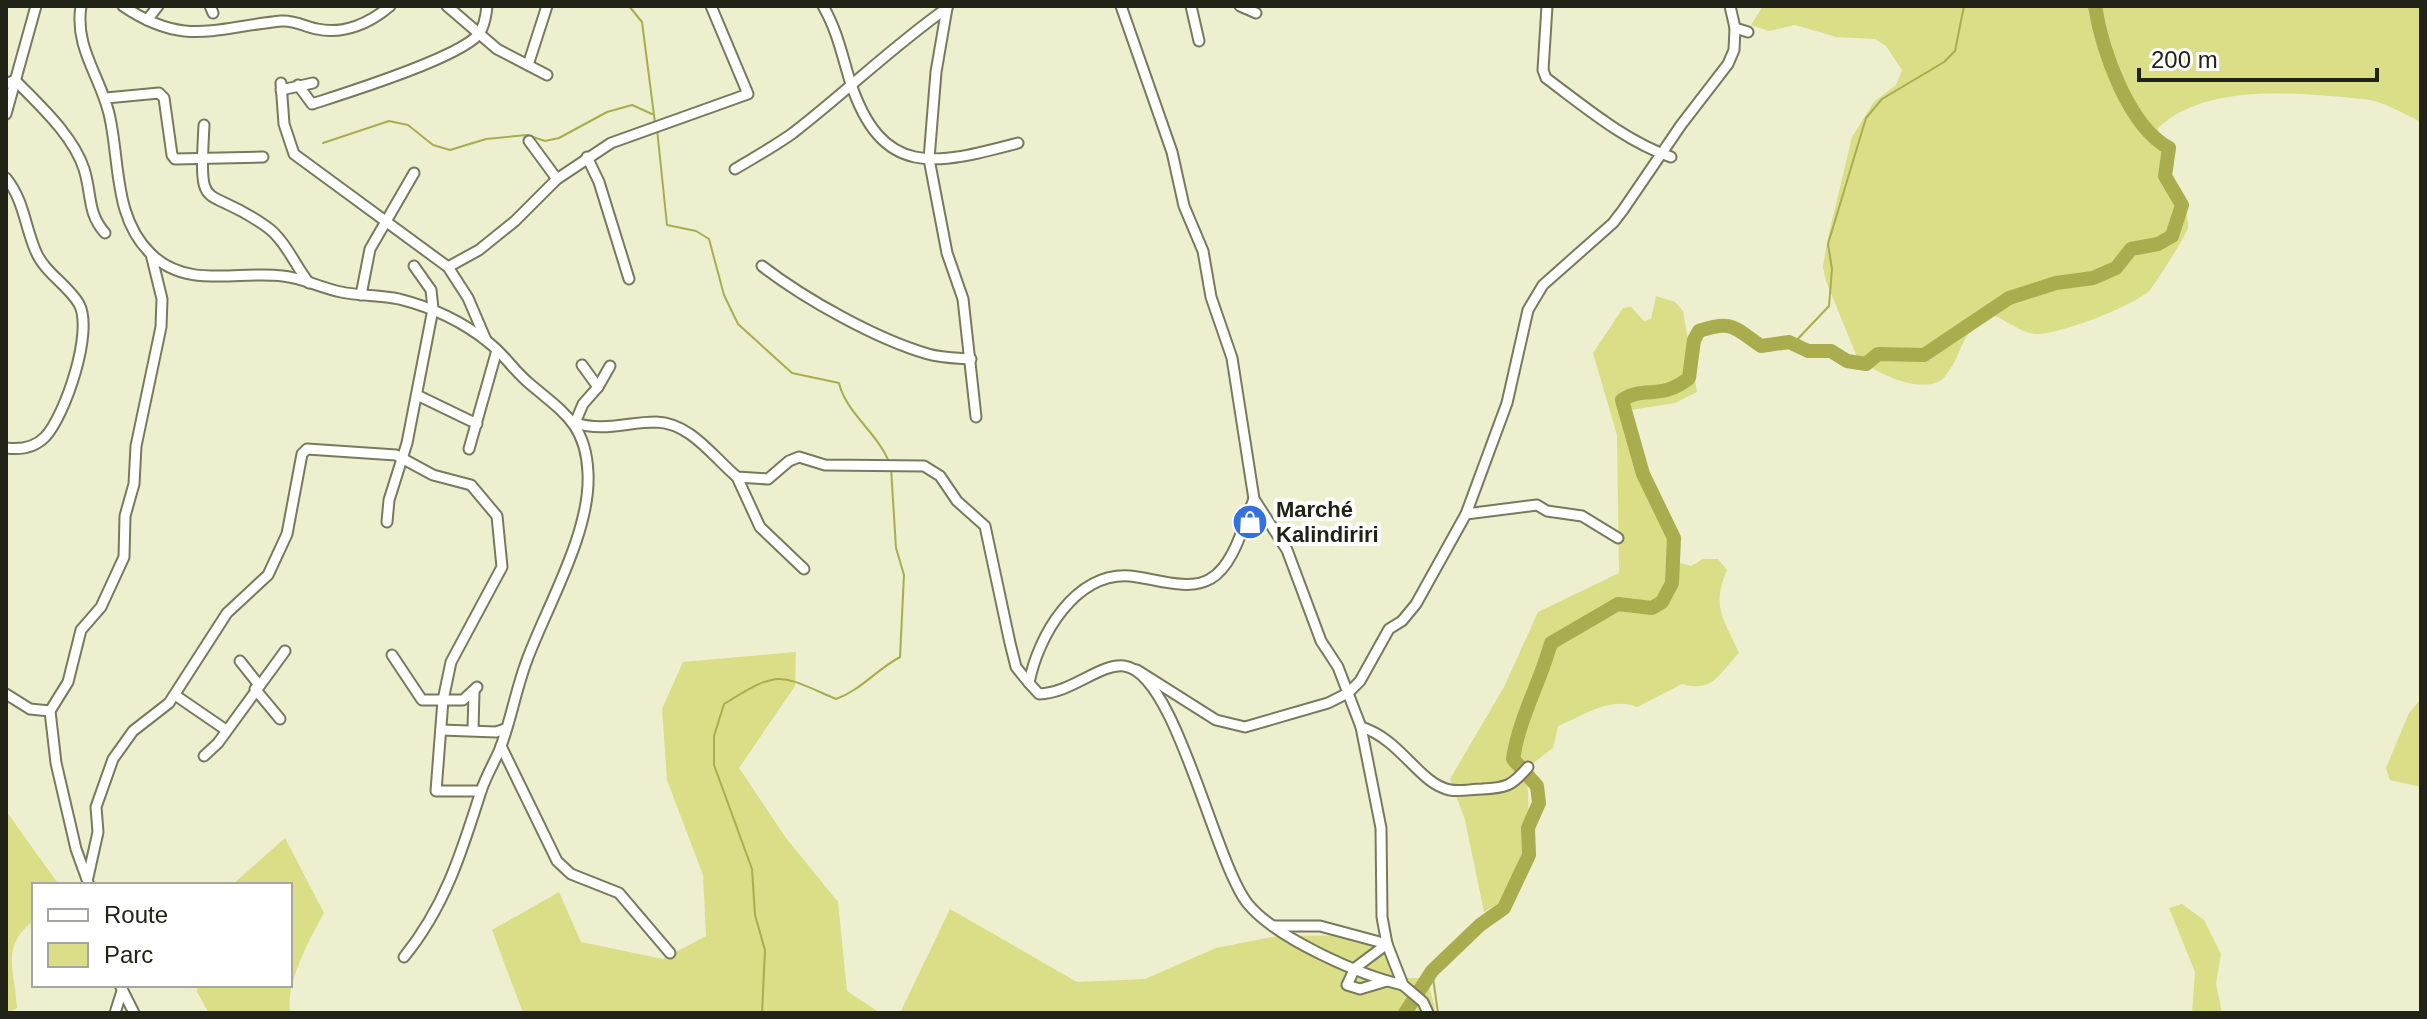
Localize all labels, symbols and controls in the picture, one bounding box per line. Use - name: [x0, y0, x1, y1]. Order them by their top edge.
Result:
- scale bar: [2139, 32, 2377, 82]
- text: 200 m: [2151, 46, 2218, 73]
- place label: Marché Kalindiriri: [1276, 497, 1379, 547]
- shop icon: Marché Kalindiriri: [1231, 503, 1269, 541]
- legend: [32, 883, 292, 987]
- text: Route: [104, 901, 168, 928]
- text: Parc: [104, 941, 153, 968]

